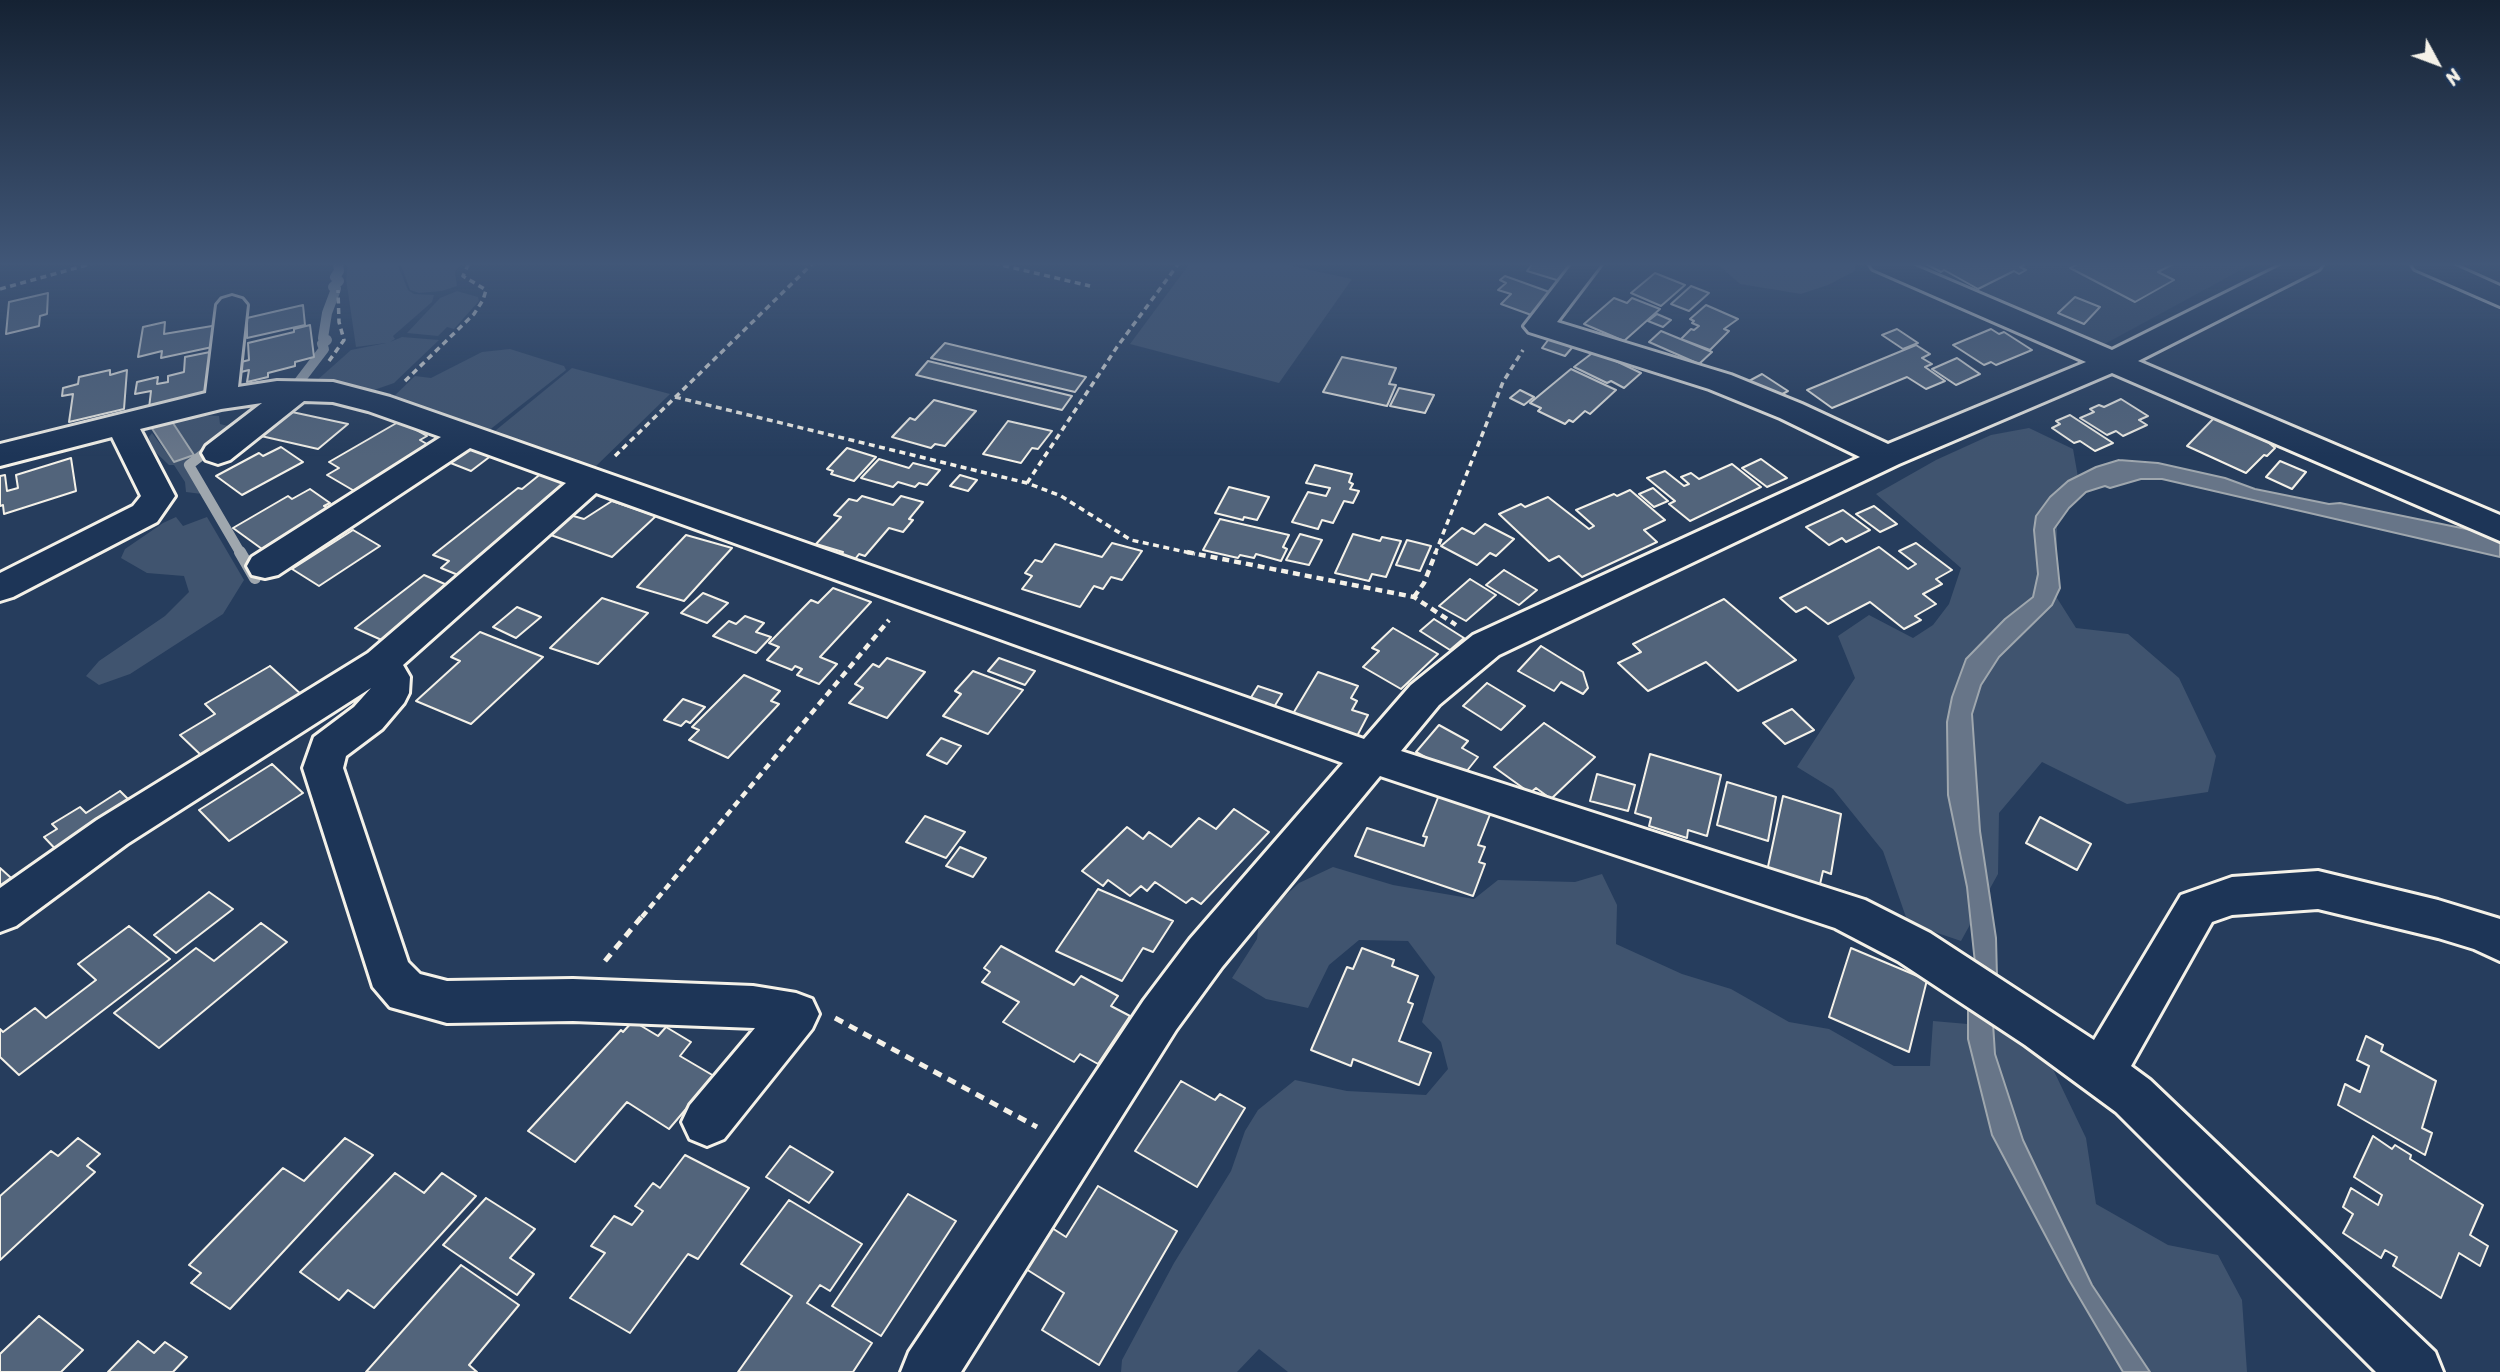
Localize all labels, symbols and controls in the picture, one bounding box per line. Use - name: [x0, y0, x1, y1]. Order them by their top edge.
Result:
- north arrow: [2402, 28, 2472, 98]
- text: N: [2436, 61, 2470, 93]

